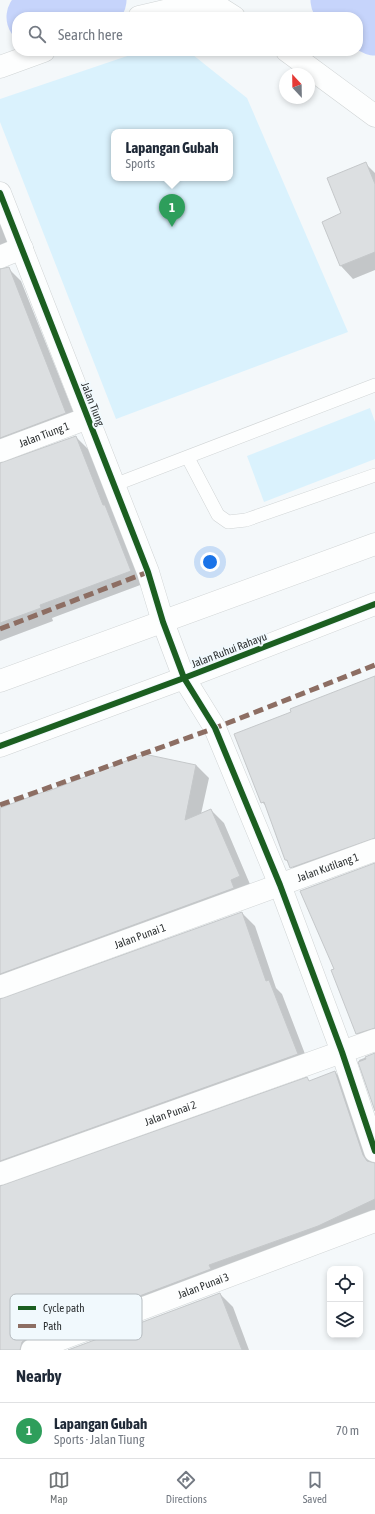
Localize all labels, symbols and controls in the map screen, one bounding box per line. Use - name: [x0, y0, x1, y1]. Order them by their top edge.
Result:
- search box: [12, 12, 363, 56]
- icon: search: [26, 23, 48, 45]
- text: Search here: [58, 26, 123, 43]
- north arrow: [279, 68, 315, 104]
- popup: [111, 129, 233, 181]
- text: Lapangan Gubah: [125, 139, 219, 156]
- text: Sports: [125, 156, 155, 171]
- pin: 1: [159, 194, 185, 227]
- street label: Jalan Tiung: [79, 380, 107, 428]
- street label: Jalan Tiung 1: [17, 420, 71, 449]
- your location: [200, 552, 220, 572]
- street label: Jalan Ruhui Rahayu: [190, 630, 268, 670]
- street label: Jalan Kutilang 1: [295, 851, 360, 884]
- street label: Jalan Punai 1: [113, 921, 167, 951]
- street label: Jalan Punai 2: [143, 1098, 198, 1128]
- map controls: [327, 1266, 363, 1338]
- button: locate: [327, 1266, 363, 1302]
- street label: Jalan Punai 3: [176, 1270, 231, 1301]
- legend: [10, 1294, 142, 1340]
- text: Cycle path: [43, 1302, 85, 1314]
- button: layers: [327, 1302, 363, 1338]
- text: Path: [43, 1320, 62, 1332]
- text: Nearby: [16, 1366, 62, 1386]
- text: Lapangan Gubah: [54, 1415, 147, 1432]
- text: 1: [26, 1423, 32, 1438]
- text: 70 m: [336, 1423, 359, 1438]
- text: Sports · Jalan Tiung: [54, 1432, 145, 1447]
- tab: Map: [48, 1469, 70, 1505]
- tab: Directions: [166, 1469, 207, 1505]
- tab: Saved: [303, 1469, 327, 1505]

